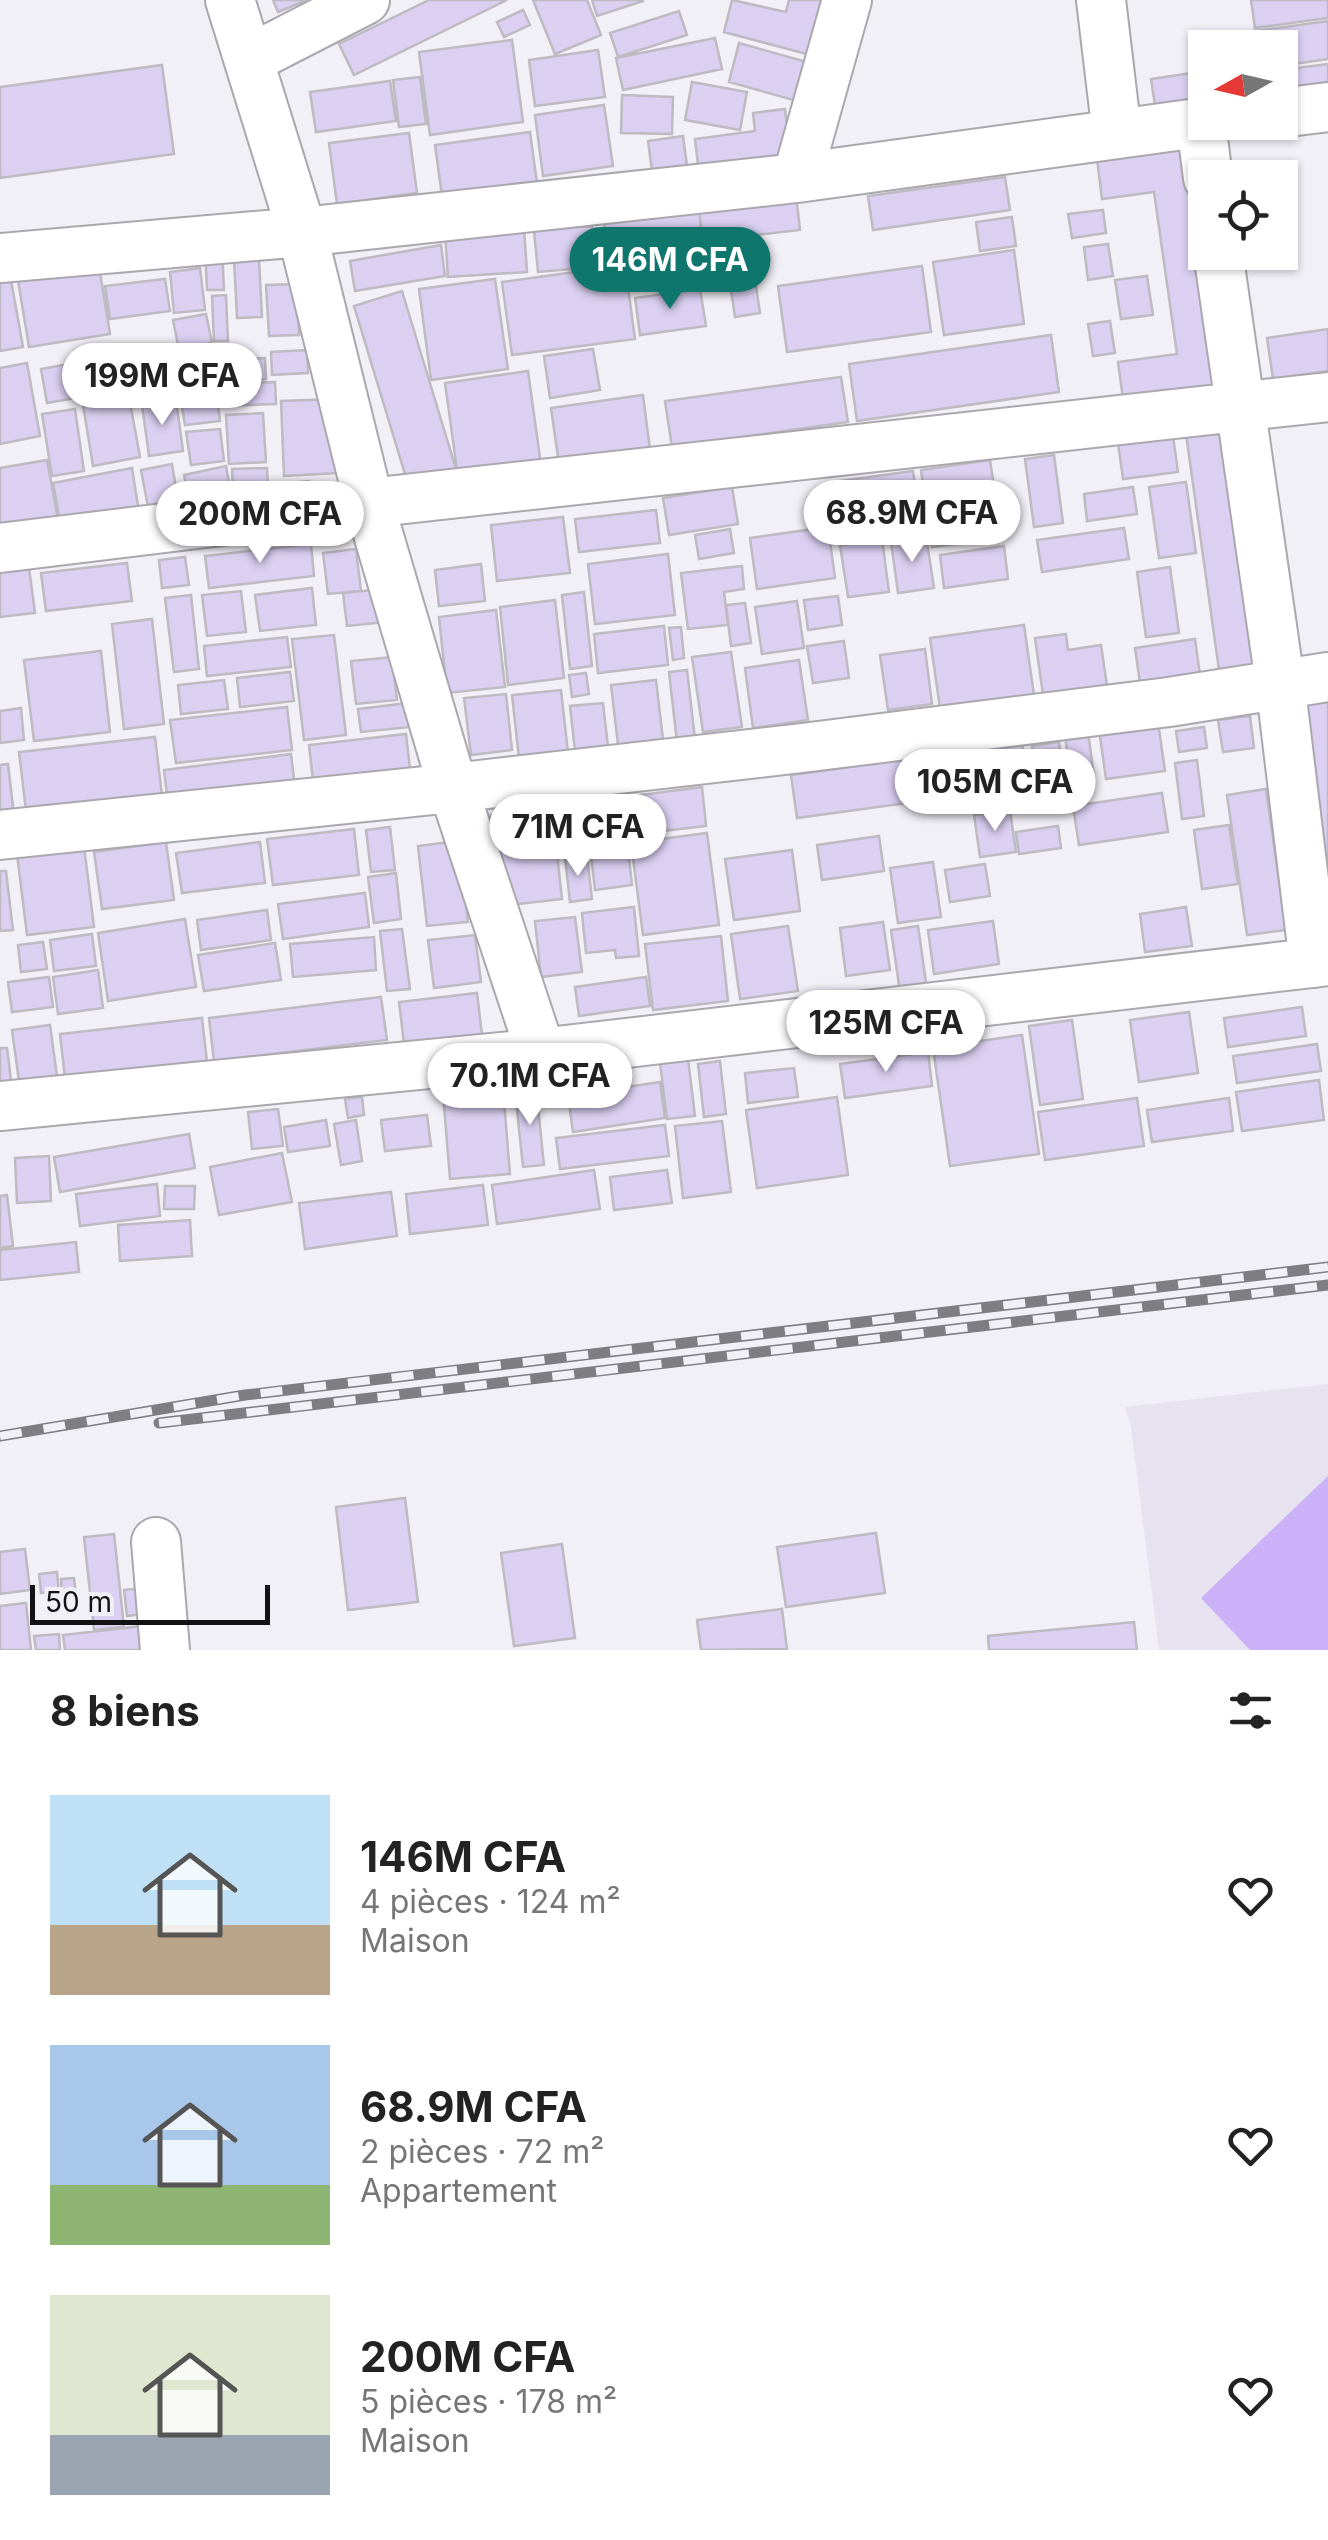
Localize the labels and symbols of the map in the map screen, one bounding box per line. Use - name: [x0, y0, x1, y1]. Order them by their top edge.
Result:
- north arrow: [1188, 30, 1298, 140]
- pin: 146M CFA: [567, 227, 773, 312]
- pin: 199M CFA: [59, 343, 265, 428]
- pin: 68.9M CFA: [798, 480, 1026, 565]
- pin: 200M CFA: [157, 481, 363, 566]
- pin: 105M CFA: [892, 749, 1098, 834]
- pin: 71M CFA: [486, 794, 670, 879]
- pin: 125M CFA: [783, 990, 989, 1075]
- pin: 70.1M CFA: [416, 1043, 644, 1128]
- scale bar: [30, 1580, 270, 1624]

